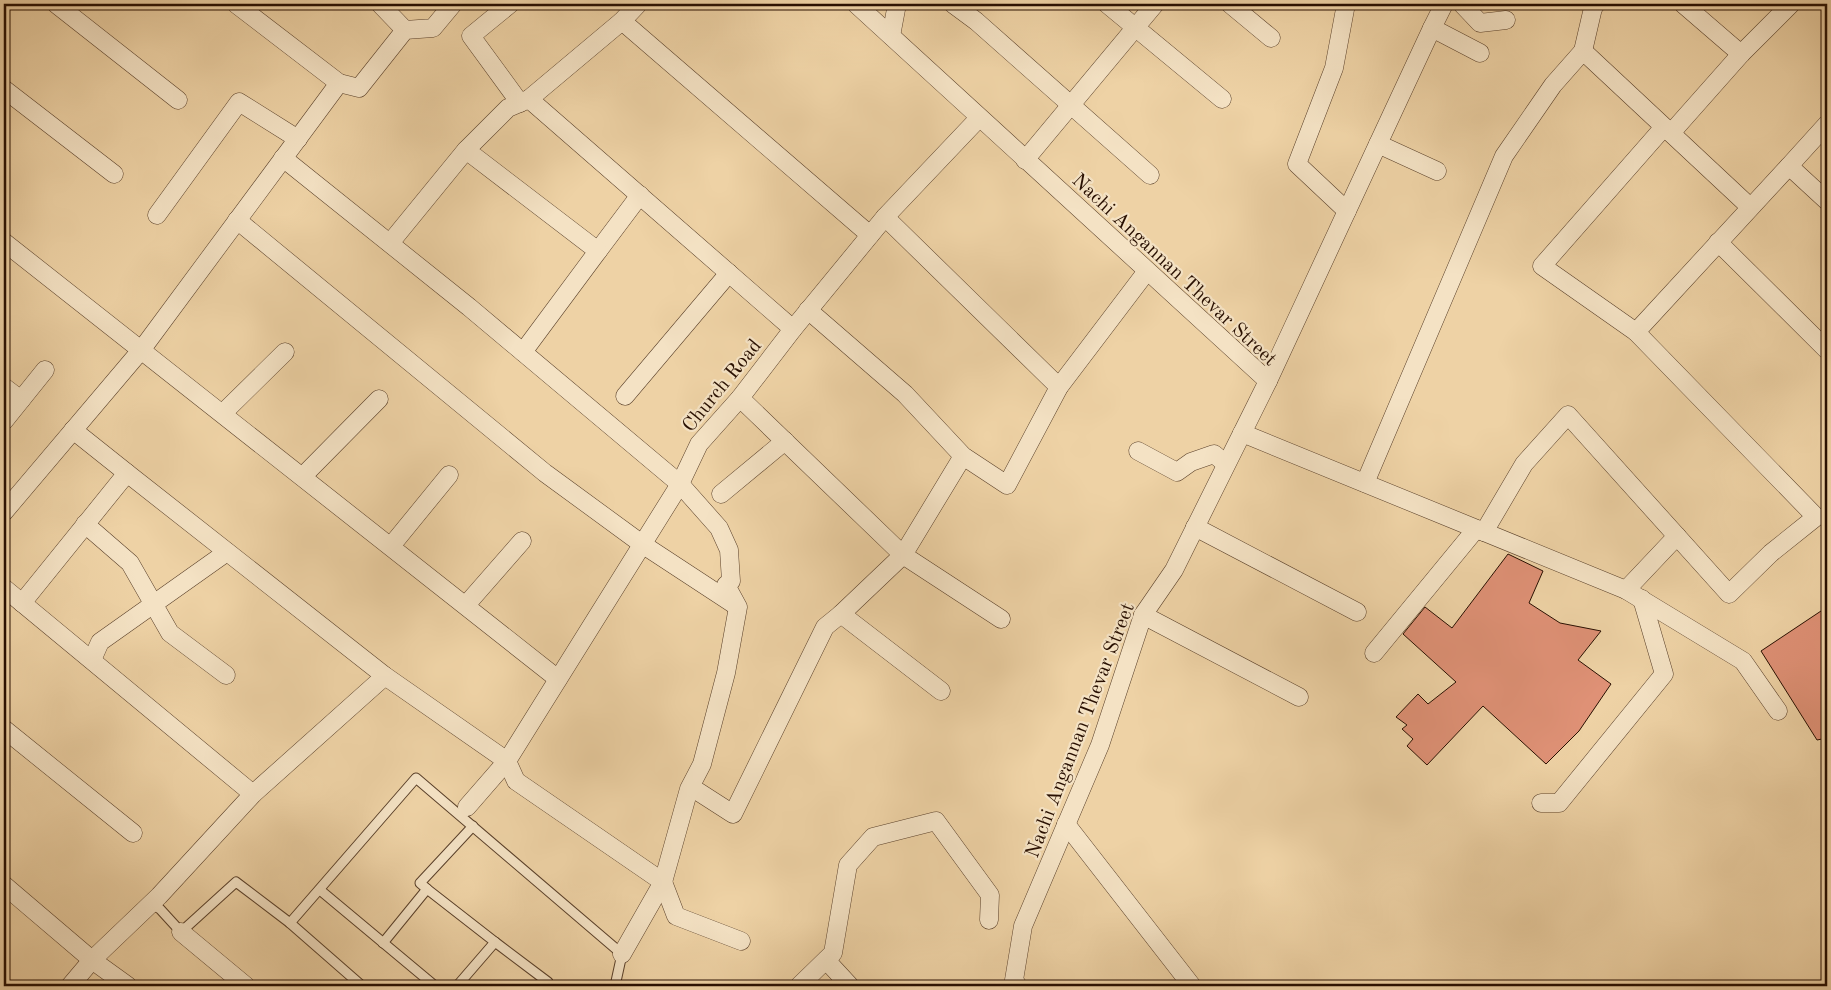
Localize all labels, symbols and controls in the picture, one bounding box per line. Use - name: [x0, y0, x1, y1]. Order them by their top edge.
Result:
- street label: Nachi Angannan Thevar Street: [1068, 171, 1280, 370]
- street label: Church Road: [679, 336, 766, 436]
- street label: Nachi Angannan Thevar Street: [1023, 600, 1139, 861]

